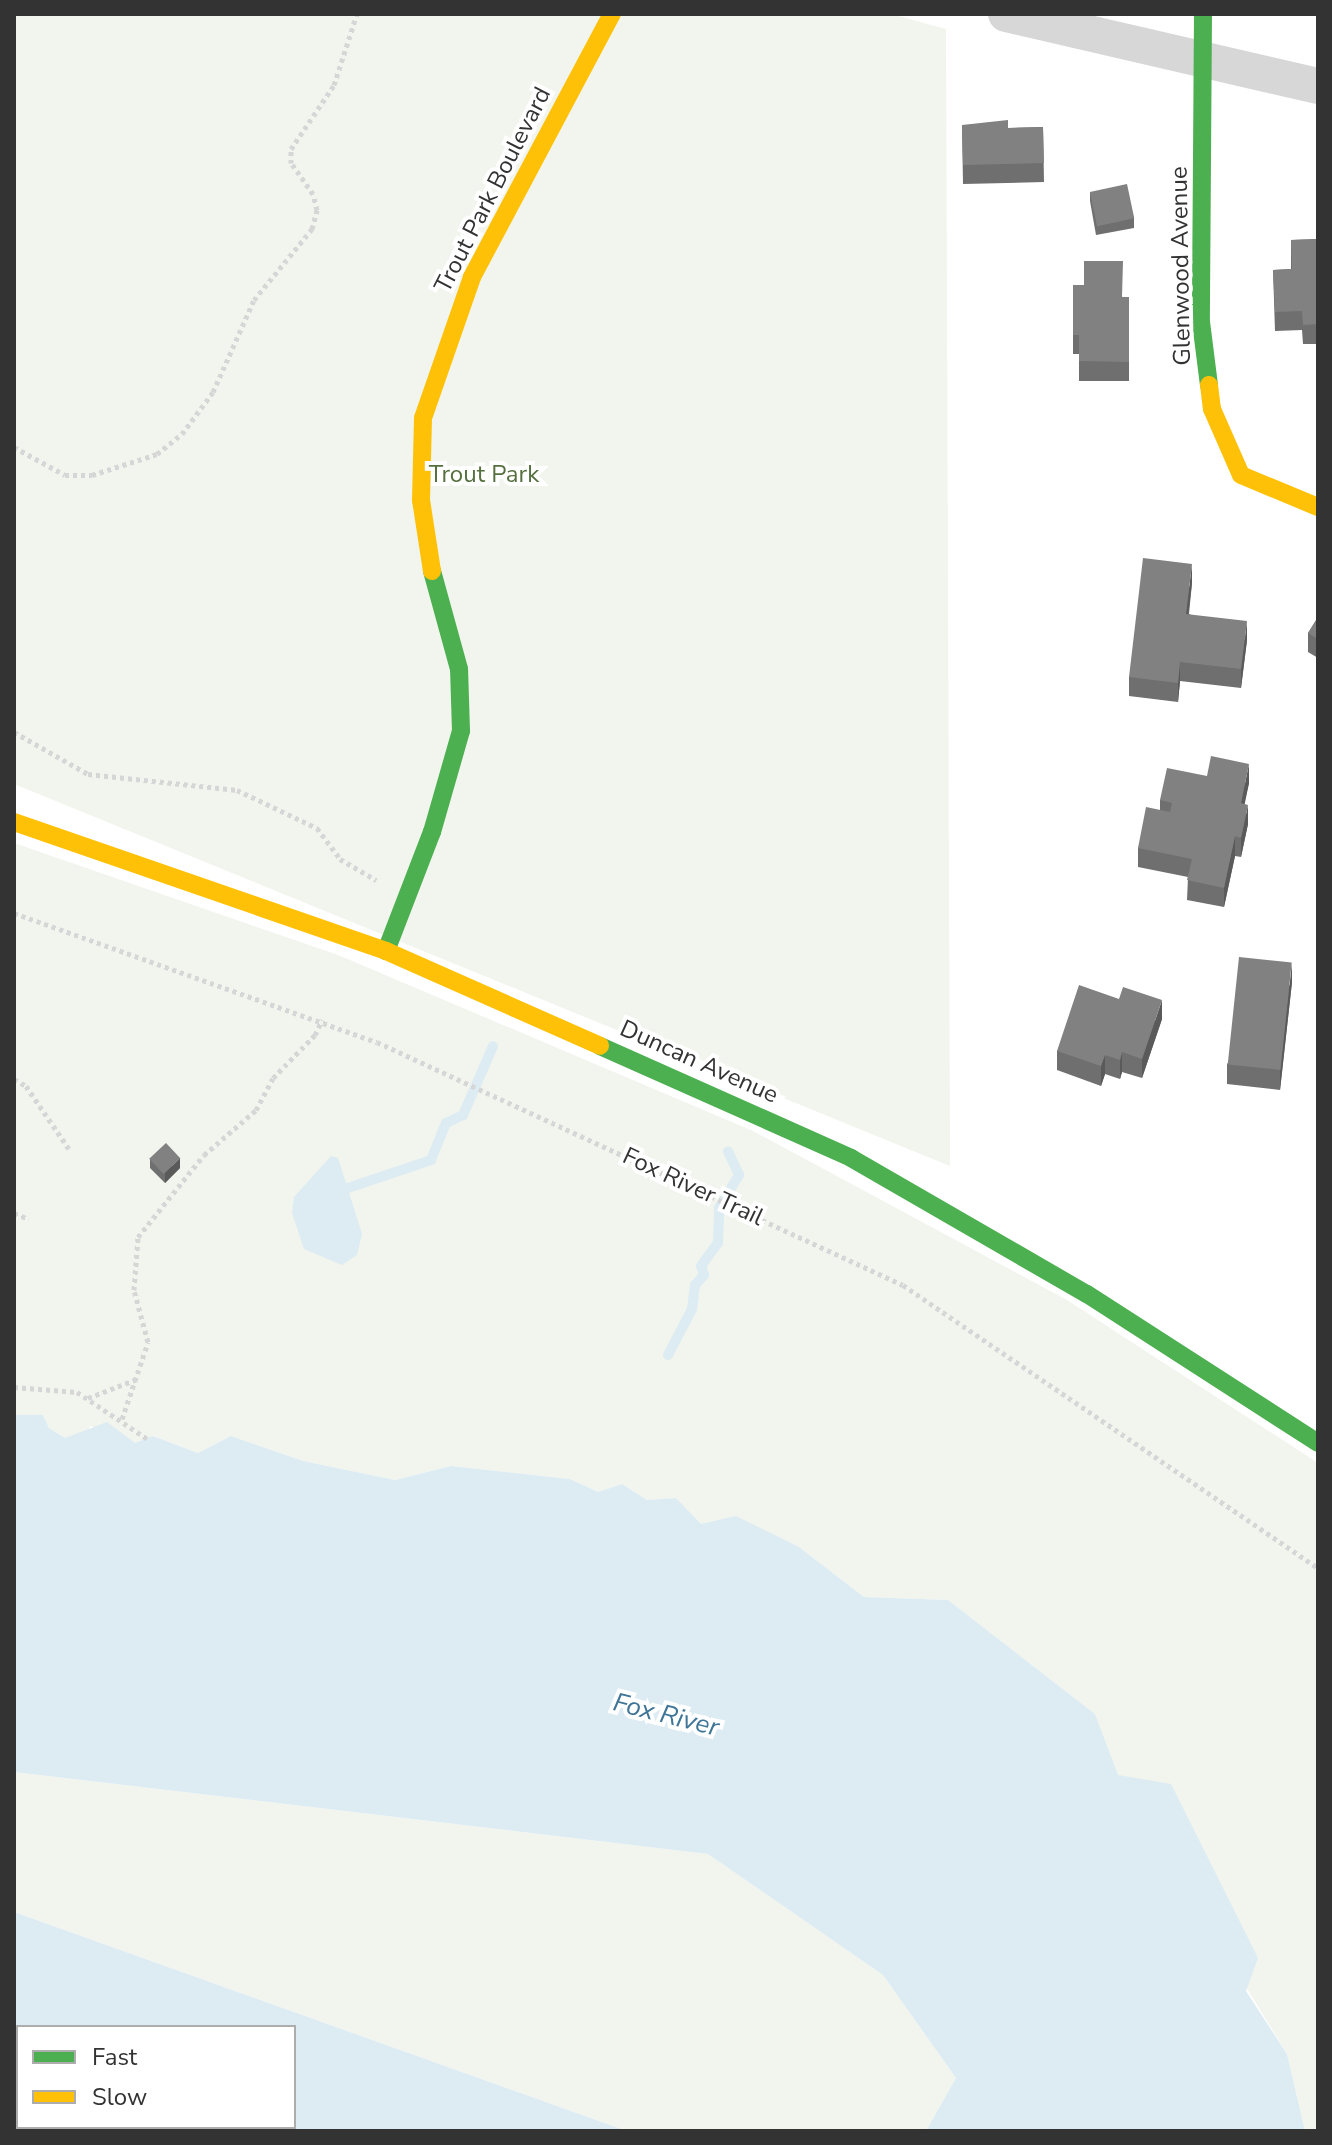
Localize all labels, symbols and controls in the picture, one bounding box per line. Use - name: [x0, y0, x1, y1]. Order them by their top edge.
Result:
- street label: Trout Park Boulevard: [429, 83, 557, 297]
- street label: Glenwood Avenue: [1165, 166, 1197, 366]
- park label: Trout Park: [429, 461, 539, 489]
- street label: Duncan Avenue: [615, 1014, 783, 1110]
- street label: Fox River Trail: [618, 1142, 768, 1232]
- water label: Fox River: [610, 1687, 722, 1743]
- legend: [16, 2025, 296, 2129]
- text: Fast: [92, 2041, 137, 2073]
- text: Slow: [92, 2081, 147, 2113]

